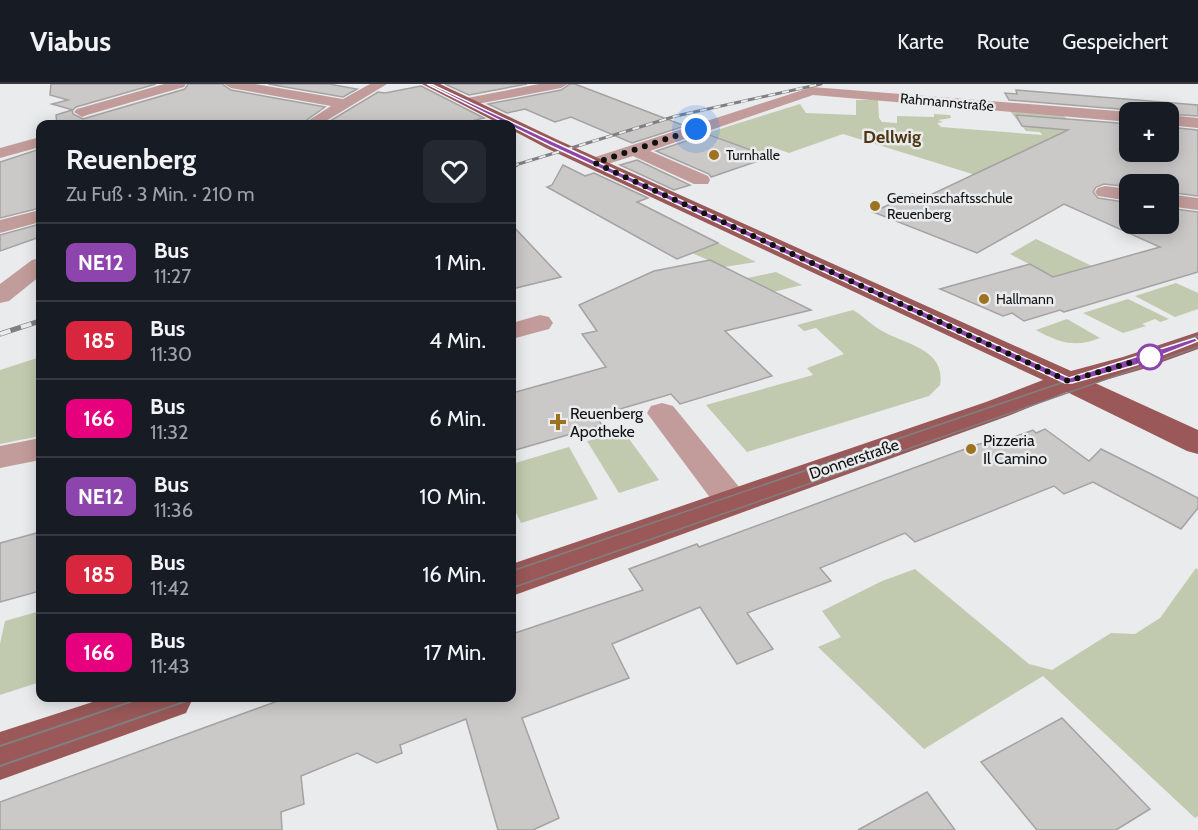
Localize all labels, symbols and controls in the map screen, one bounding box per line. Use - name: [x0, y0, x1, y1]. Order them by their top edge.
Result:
- text: Viabus: [30, 24, 111, 58]
- text: Karte: [897, 29, 944, 54]
- text: Route: [977, 29, 1029, 54]
- text: Gespeichert: [1062, 29, 1168, 54]
- street label: Rahmannstraße: [899, 89, 995, 115]
- map controls: [1119, 102, 1179, 234]
- button: +: [1119, 102, 1179, 162]
- your location: [681, 114, 711, 144]
- district label: Dellwig: [863, 126, 921, 148]
- button: heart: [423, 140, 486, 203]
- text: Reuenberg: [66, 142, 196, 176]
- place label: Turnhalle: [726, 146, 780, 164]
- marker: Turnhalle: [707, 148, 721, 162]
- button: −: [1119, 174, 1179, 234]
- text: Zu Fuß · 3 Min. · 210 m: [66, 182, 254, 206]
- place label: Gemeinschaftsschule Reuenberg: [887, 189, 1013, 223]
- marker: Gemeinschaftsschule Reuenberg: [868, 199, 882, 213]
- text: Bus: [154, 237, 189, 264]
- text: 1 Min.: [435, 249, 486, 276]
- text: NE12: [78, 250, 124, 275]
- text: 11:27: [154, 264, 191, 288]
- place label: Hallmann: [996, 290, 1054, 308]
- marker: Hallmann: [977, 292, 991, 306]
- text: Bus: [150, 315, 185, 342]
- text: 4 Min.: [429, 327, 486, 354]
- text: 185: [83, 328, 115, 353]
- text: 11:30: [150, 342, 192, 366]
- unlabelled marker: [1137, 344, 1163, 370]
- text: Bus: [150, 393, 185, 420]
- place label: Reuenberg Apotheke: [570, 404, 644, 441]
- text: 6 Min.: [429, 405, 486, 432]
- text: 166: [83, 406, 115, 431]
- marker: Reuenberg Apotheke: [551, 415, 565, 429]
- text: 11:32: [150, 420, 189, 444]
- place label: Pizzeria Il Camino: [983, 431, 1047, 468]
- street label: Donnerstraße: [807, 435, 901, 483]
- marker: Pizzeria Il Camino: [964, 442, 978, 456]
- text: Bus: [154, 471, 189, 498]
- text: 10 Min.: [419, 483, 486, 510]
- text: NE12: [78, 484, 124, 509]
- text: 11:36: [154, 498, 193, 522]
- text: Bus: [150, 549, 185, 576]
- text: 16 Min.: [422, 561, 486, 588]
- text: 185: [83, 562, 115, 587]
- text: 11:42: [150, 576, 189, 600]
- text: Bus: [150, 627, 185, 654]
- text: 17 Min.: [424, 639, 486, 666]
- text: 166: [83, 640, 115, 665]
- text: 11:43: [150, 654, 190, 678]

